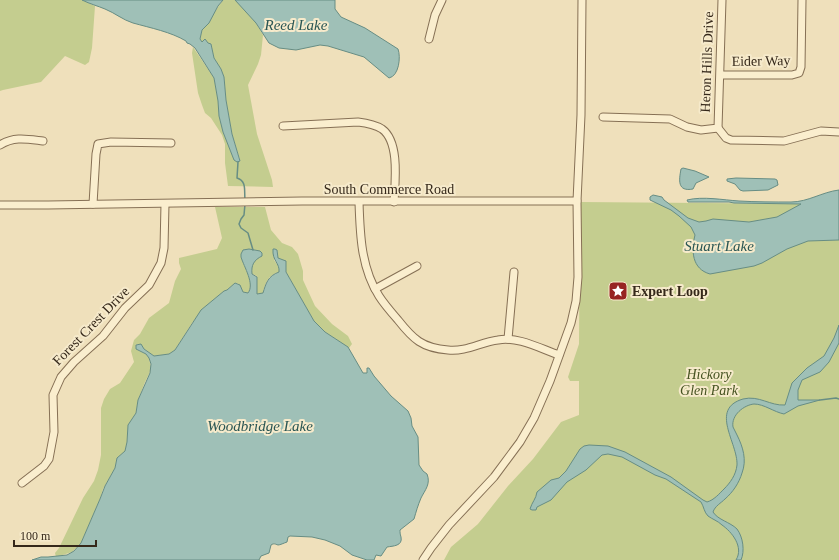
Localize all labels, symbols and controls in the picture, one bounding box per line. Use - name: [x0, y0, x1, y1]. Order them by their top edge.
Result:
- street label: Heron Hills Drive: [698, 11, 716, 113]
- water label: Reed Lake: [264, 17, 328, 33]
- street label: Eider Way: [731, 53, 791, 69]
- street label: South Commerce Road: [324, 182, 454, 197]
- water label: Stuart Lake: [684, 238, 754, 254]
- place icon: Expert Loop: [607, 280, 629, 302]
- street label: Forest Crest Drive: [50, 284, 132, 368]
- place label: Expert Loop: [632, 284, 708, 299]
- park label: Hickory Glen Park: [680, 367, 739, 398]
- water label: Woodbridge Lake: [207, 418, 313, 434]
- scale bar: [14, 522, 96, 548]
- text: 100 m: [20, 529, 51, 543]

